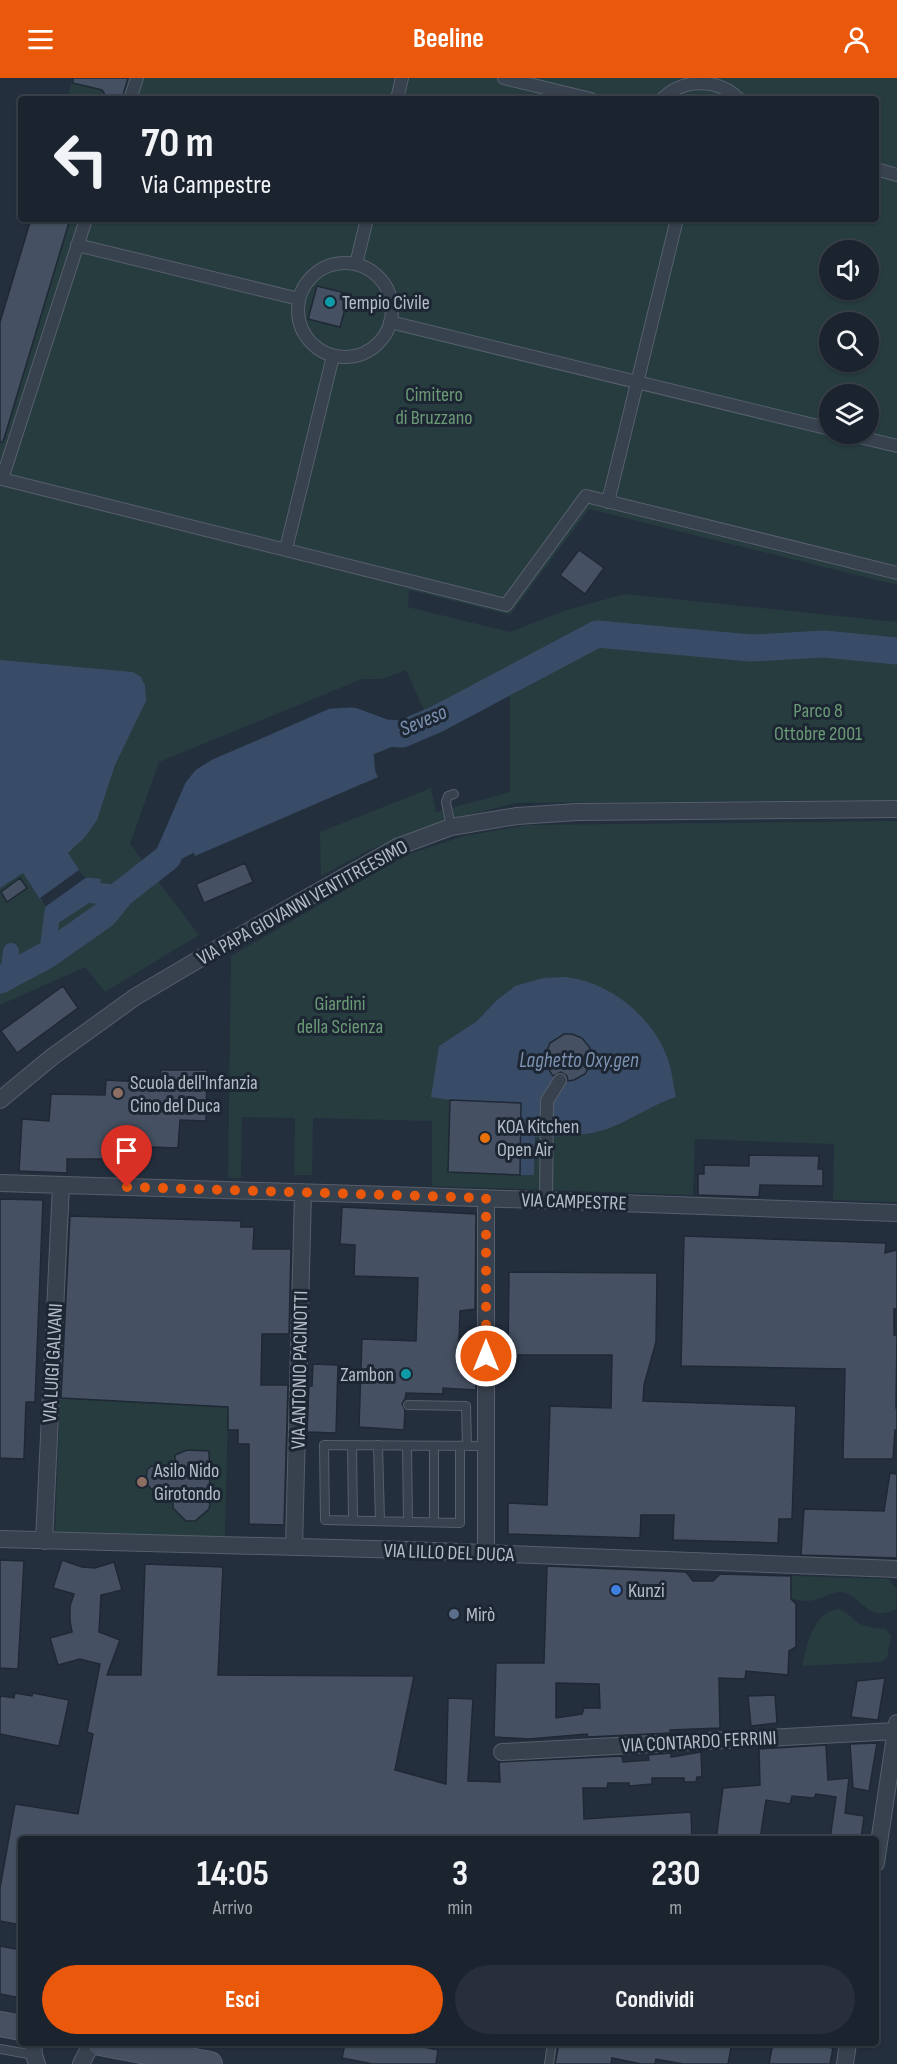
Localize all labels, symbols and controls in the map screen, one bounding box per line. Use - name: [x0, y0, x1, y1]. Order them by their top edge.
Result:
- icon: menu: [24, 23, 57, 56]
- text: Beeline: [413, 23, 484, 55]
- icon: person: [840, 23, 873, 56]
- text: 70 m: [141, 118, 214, 169]
- icon: left: [42, 120, 120, 198]
- text: Via Campestre: [141, 169, 271, 201]
- map controls: [819, 240, 879, 444]
- button: sound: [819, 240, 879, 300]
- place label: Tempio Civile: [342, 291, 430, 315]
- marker: Tempio Civile: [323, 295, 337, 309]
- button: search: [819, 312, 879, 372]
- park label: Cimitero di Bruzzano: [395, 383, 473, 430]
- button: layers: [819, 384, 879, 444]
- water label: Seveso: [396, 699, 451, 741]
- park label: Parco 8 Ottobre 2001: [774, 699, 862, 746]
- street label: VIA PAPA GIOVANNI VENTITREESIMO: [193, 835, 412, 971]
- park label: Giardini della Scienza: [297, 992, 383, 1039]
- water label: Laghetto Oxy.gen: [519, 1048, 639, 1073]
- place label: Scuola dell'Infanzia Cino del Duca: [130, 1071, 258, 1118]
- marker: Scuola dell'Infanzia Cino del Duca: [111, 1086, 125, 1100]
- place label: KOA Kitchen Open Air: [497, 1115, 579, 1162]
- pin: [101, 1125, 152, 1187]
- marker: KOA Kitchen Open Air: [478, 1131, 492, 1145]
- icon: arrive: [110, 1134, 143, 1167]
- street label: VIA CAMPESTRE: [521, 1188, 627, 1216]
- street label: VIA ANTONIO PACINOTTI: [287, 1290, 313, 1450]
- street label: VIA LUIGI GALVANI: [38, 1303, 68, 1423]
- position arrow: [454, 1324, 518, 1388]
- place label: Zambon: [340, 1363, 394, 1387]
- marker: Zambon: [399, 1367, 413, 1381]
- place label: Asilo Nido Girotondo: [153, 1459, 221, 1506]
- marker: Asilo Nido Girotondo: [135, 1475, 149, 1489]
- street label: VIA LILLO DEL DUCA: [383, 1539, 515, 1567]
- place label: Kunzi: [628, 1579, 665, 1603]
- marker: Kunzi: [609, 1583, 623, 1597]
- place label: Mirò: [466, 1603, 495, 1627]
- marker: Mirò: [447, 1607, 461, 1621]
- street label: VIA CONTARDO FERRINI: [621, 1726, 777, 1758]
- text: 14:05: [197, 1853, 269, 1896]
- text: 3: [452, 1853, 468, 1896]
- text: 230: [651, 1853, 700, 1896]
- text: Arrivo: [213, 1896, 253, 1920]
- text: min: [447, 1896, 473, 1920]
- text: m: [669, 1896, 682, 1920]
- button: Esci: [42, 1965, 443, 2034]
- button: Condividi: [455, 1965, 855, 2034]

